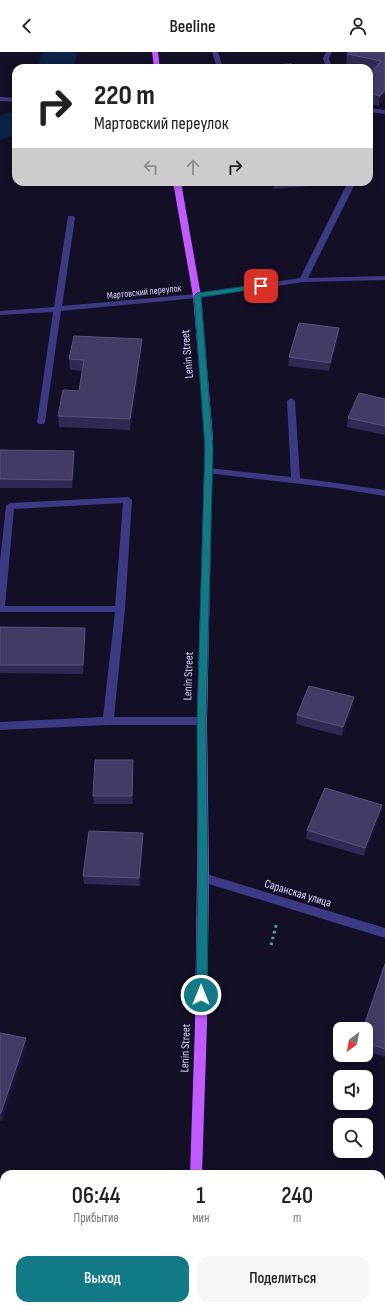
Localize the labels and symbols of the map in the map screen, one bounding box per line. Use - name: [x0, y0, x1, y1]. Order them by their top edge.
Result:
- pin: [244, 269, 278, 303]
- street label: Мартовский переулок: [106, 282, 182, 302]
- street label: Lenin Street: [178, 329, 197, 379]
- street label: Lenin Street: [180, 651, 197, 701]
- street label: Саранская улица: [263, 876, 333, 911]
- position arrow: [180, 974, 222, 1016]
- north arrow: [333, 1022, 373, 1062]
- street label: Lenin Street: [177, 1023, 194, 1073]

